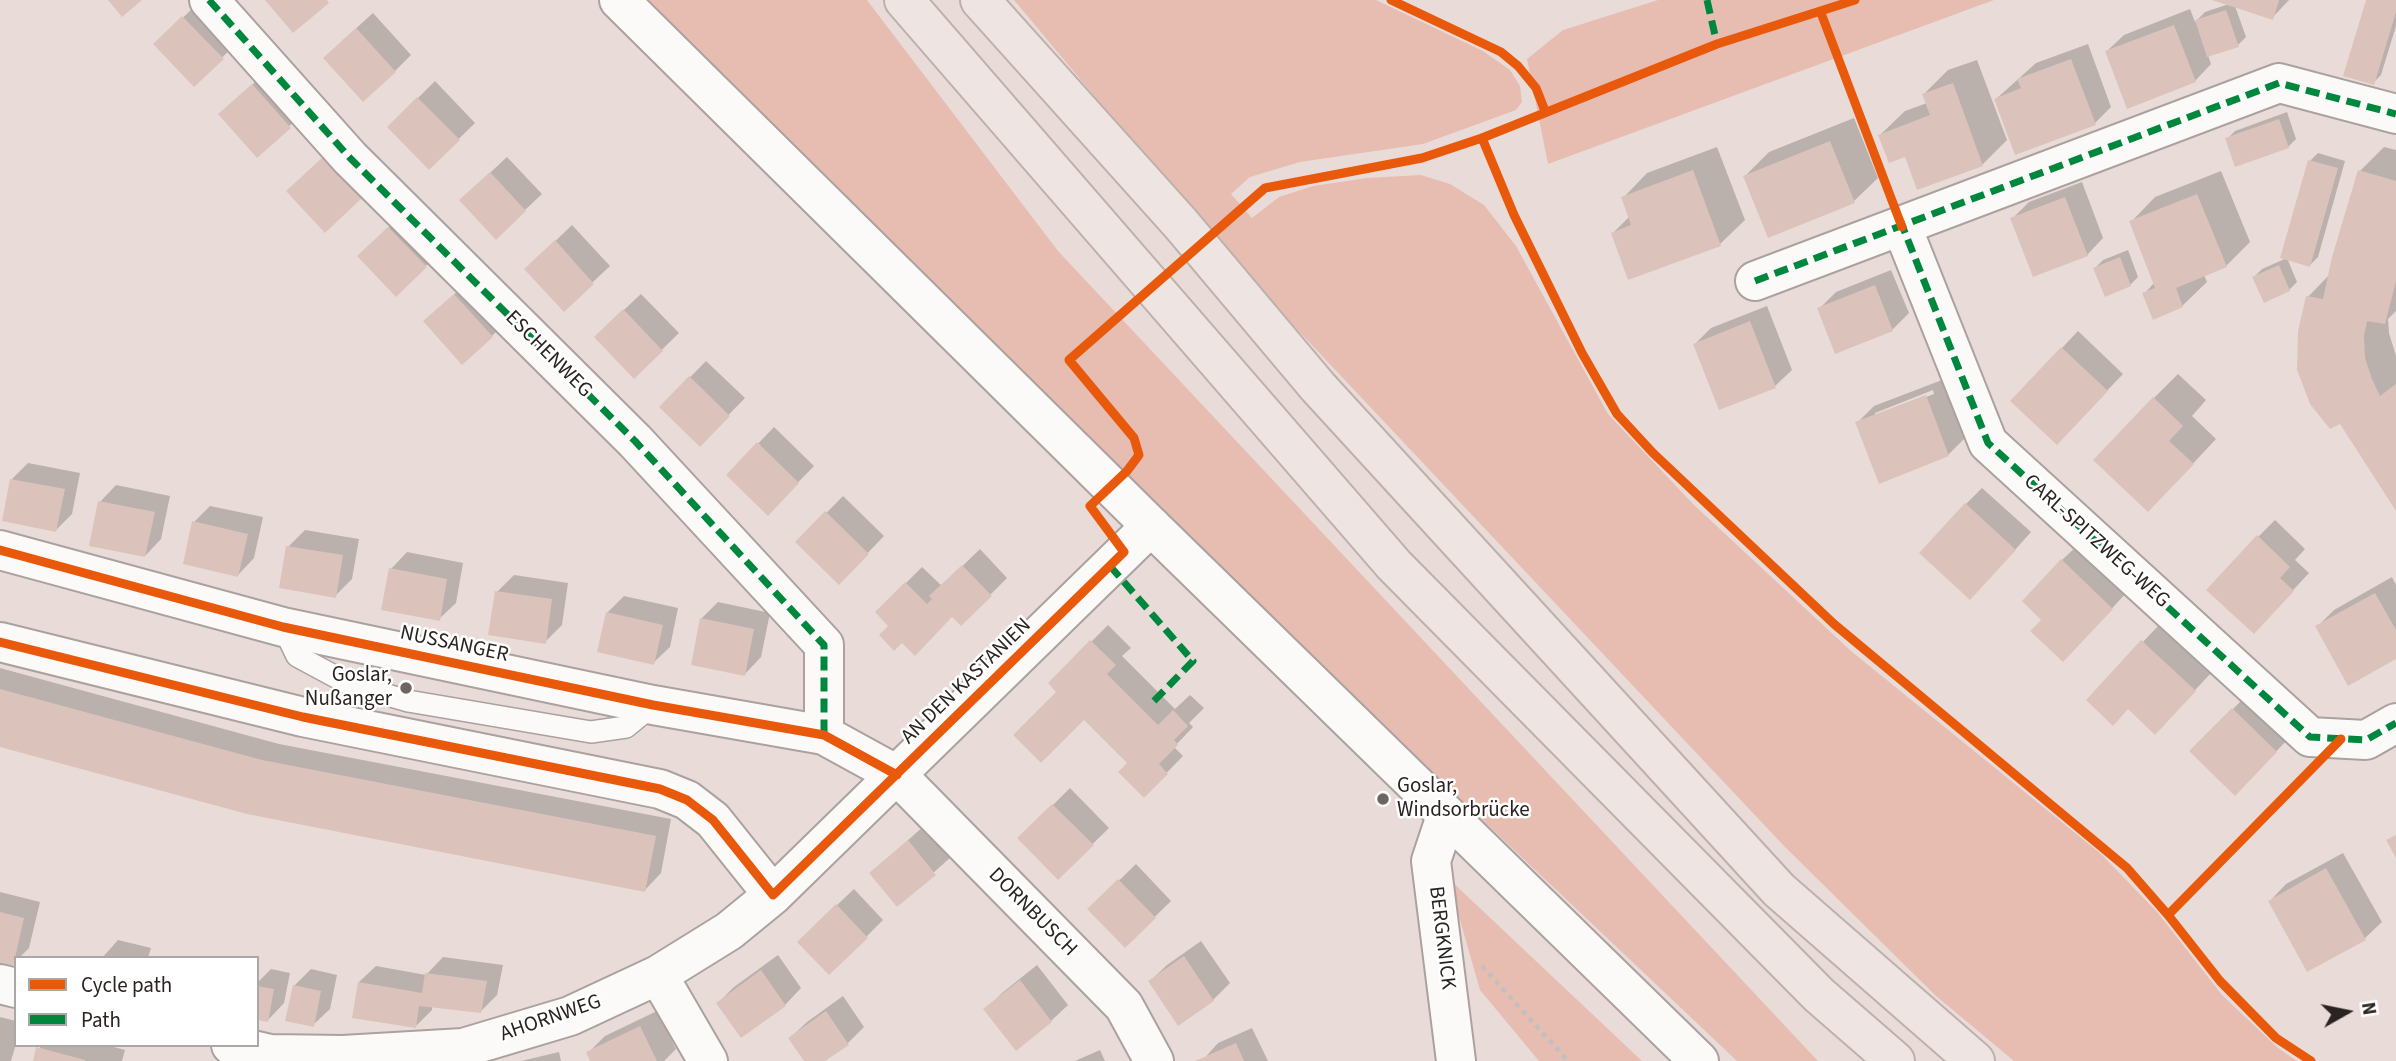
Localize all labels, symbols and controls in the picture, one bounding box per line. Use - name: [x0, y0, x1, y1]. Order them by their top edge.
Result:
- street label: ESCHENWEG: [499, 306, 597, 404]
- street label: CARL-SPITZWEG-WEG: [2018, 470, 2174, 614]
- street label: AN DEN KASTANIEN: [897, 614, 1037, 750]
- street label: NUSSANGER: [398, 621, 510, 669]
- place label: Goslar, Nußanger: [305, 663, 392, 713]
- marker: Goslar, Nußanger: [398, 680, 414, 696]
- place label: Goslar, Windsorbrücke: [1397, 774, 1530, 824]
- marker: Goslar, Windsorbrücke: [1375, 791, 1391, 807]
- street label: DORNBUSCH: [982, 863, 1082, 963]
- street label: BERGKNICK: [1422, 885, 1460, 991]
- legend: [14, 956, 259, 1047]
- text: Cycle path: [81, 970, 172, 1000]
- north arrow: [2312, 977, 2382, 1047]
- street label: AHORNWEG: [497, 990, 605, 1048]
- text: N: [2354, 1000, 2383, 1017]
- text: Path: [81, 1005, 121, 1035]

